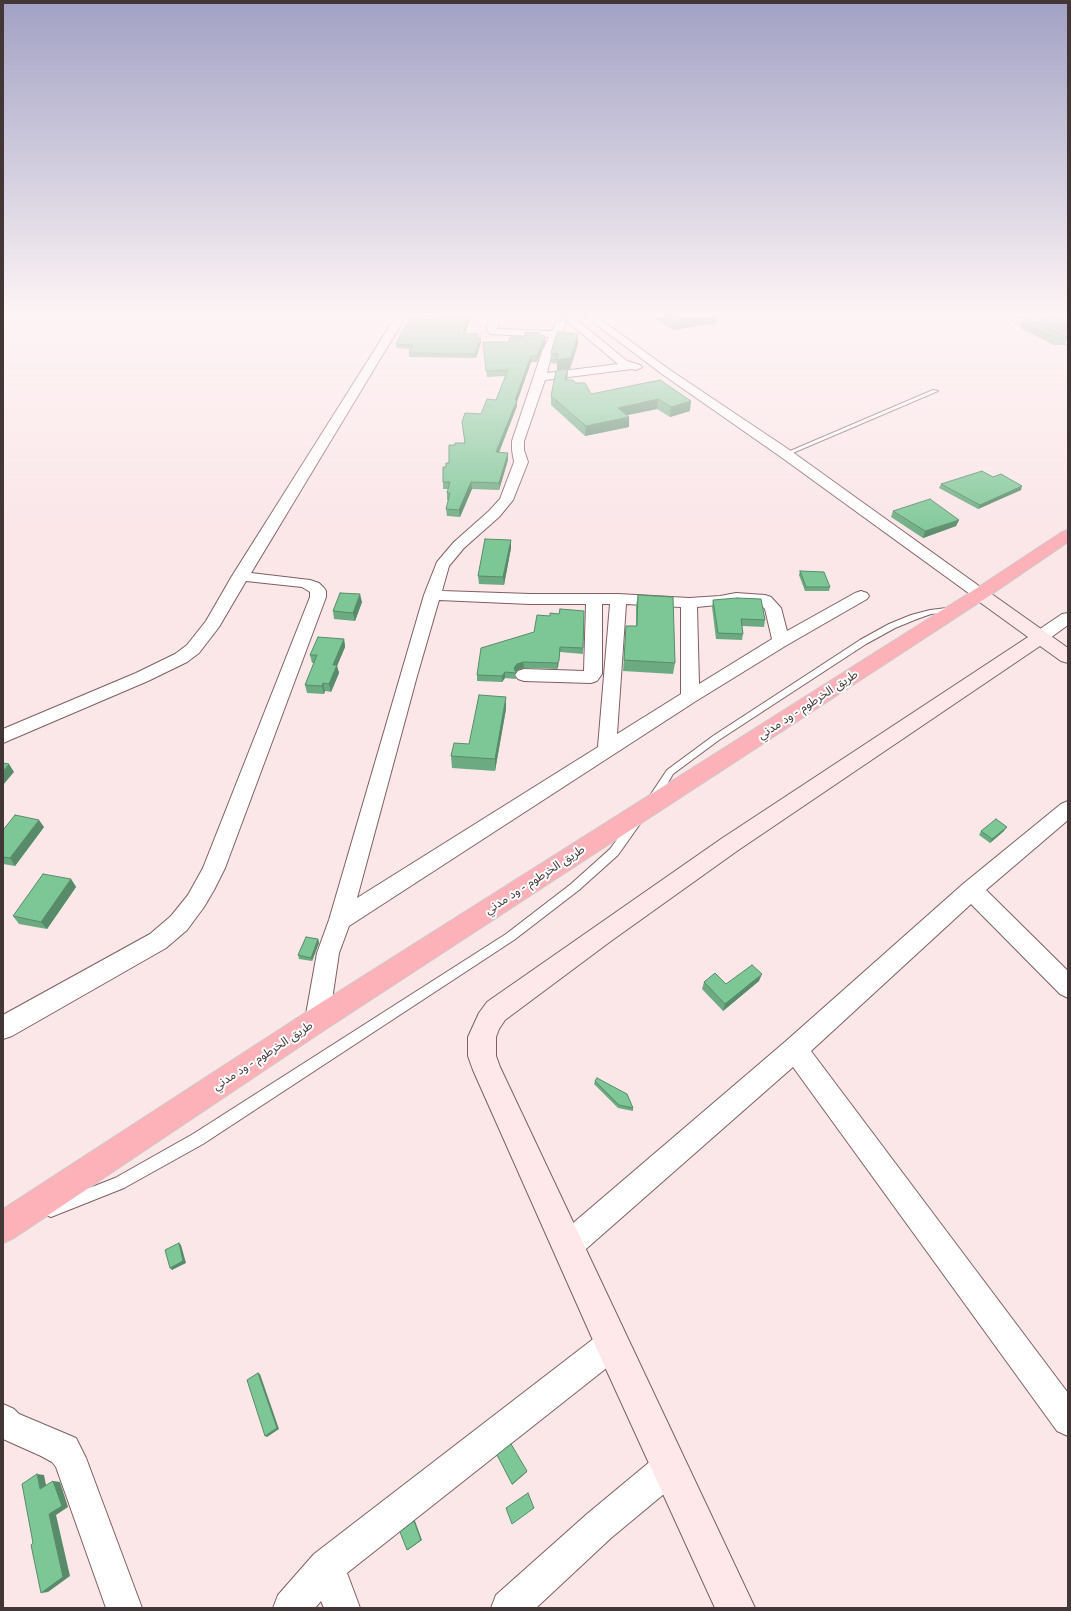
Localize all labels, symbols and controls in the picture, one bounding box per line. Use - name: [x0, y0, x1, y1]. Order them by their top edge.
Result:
- street label: طريق الخرطوم - ود مدني: [755, 667, 861, 743]
- street label: طريق الخرطوم - ود مدني: [482, 842, 588, 918]
- street label: طريق الخرطوم - ود مدني: [210, 1018, 316, 1094]

